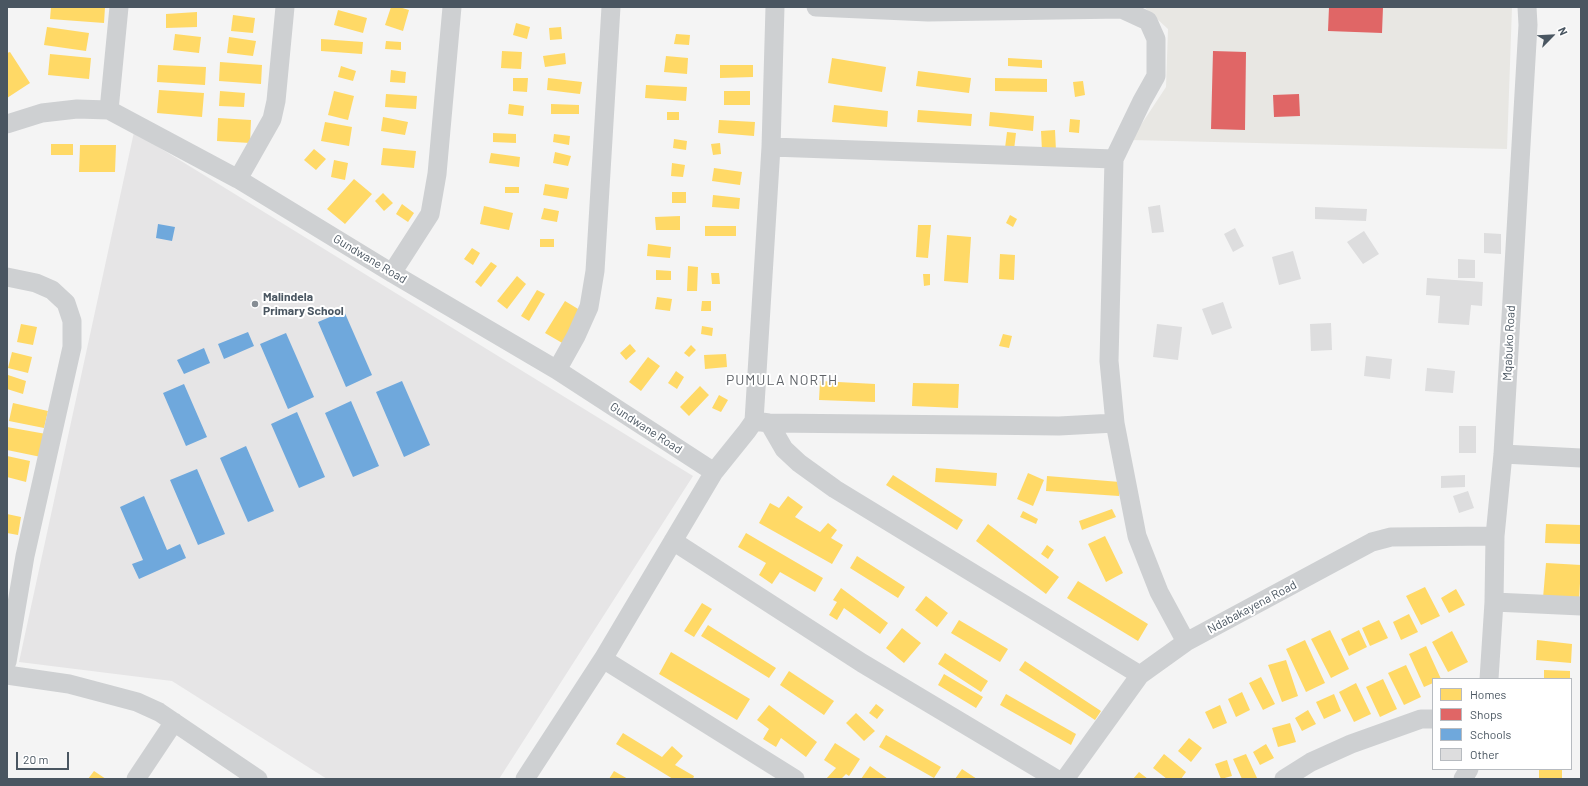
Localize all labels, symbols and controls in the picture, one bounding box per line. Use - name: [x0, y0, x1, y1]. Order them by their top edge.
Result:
- north arrow: [1532, 16, 1572, 56]
- text: N: [1556, 25, 1571, 37]
- street label: Gundwane Road: [331, 231, 409, 287]
- place label: Malindela Primary School: [263, 290, 344, 318]
- marker: Malindela Primary School: [250, 299, 260, 309]
- street label: Mqabuko Road: [1500, 305, 1518, 381]
- district label: PUMULA NORTH: [726, 372, 838, 388]
- street label: Gundwane Road: [607, 399, 685, 457]
- street label: Ndabakayena Road: [1205, 577, 1299, 637]
- legend: [1432, 678, 1572, 770]
- text: Homes: [1470, 687, 1506, 701]
- text: Shops: [1470, 707, 1502, 721]
- text: Schools: [1470, 727, 1511, 741]
- scale bar: [18, 744, 71, 770]
- text: Other: [1470, 747, 1499, 761]
- text: 20 m: [23, 752, 49, 766]

